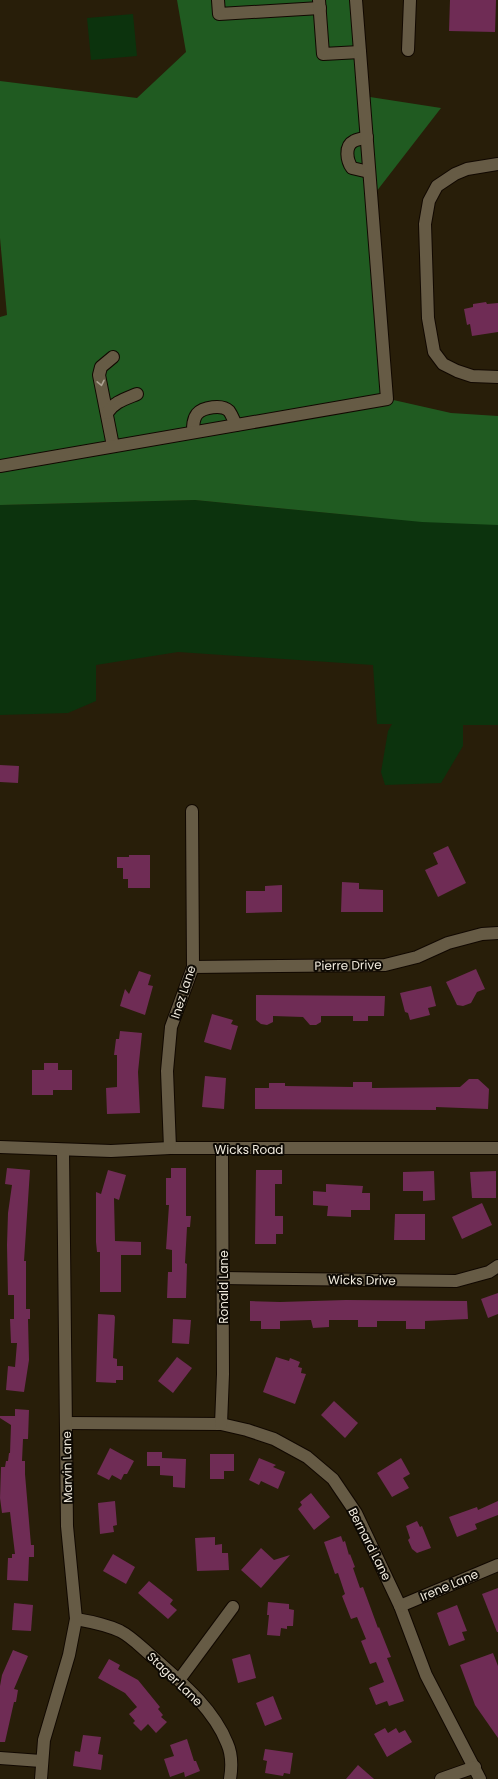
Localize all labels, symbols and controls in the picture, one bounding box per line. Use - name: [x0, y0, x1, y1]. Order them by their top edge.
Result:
- one-way arrow: [96, 380, 104, 386]
- street label: Pierre Drive: [314, 956, 382, 974]
- street label: Inez Lane: [166, 963, 200, 1021]
- street label: Wicks Road: [215, 1141, 283, 1158]
- street label: Ronald Lane: [215, 1250, 232, 1324]
- street label: Wicks Drive: [328, 1271, 396, 1289]
- street label: Marvin Lane: [58, 1431, 76, 1503]
- street label: Bernard Lane: [344, 1505, 396, 1583]
- street label: Irene Lane: [417, 1565, 481, 1605]
- street label: Stager Lane: [143, 1648, 207, 1710]

